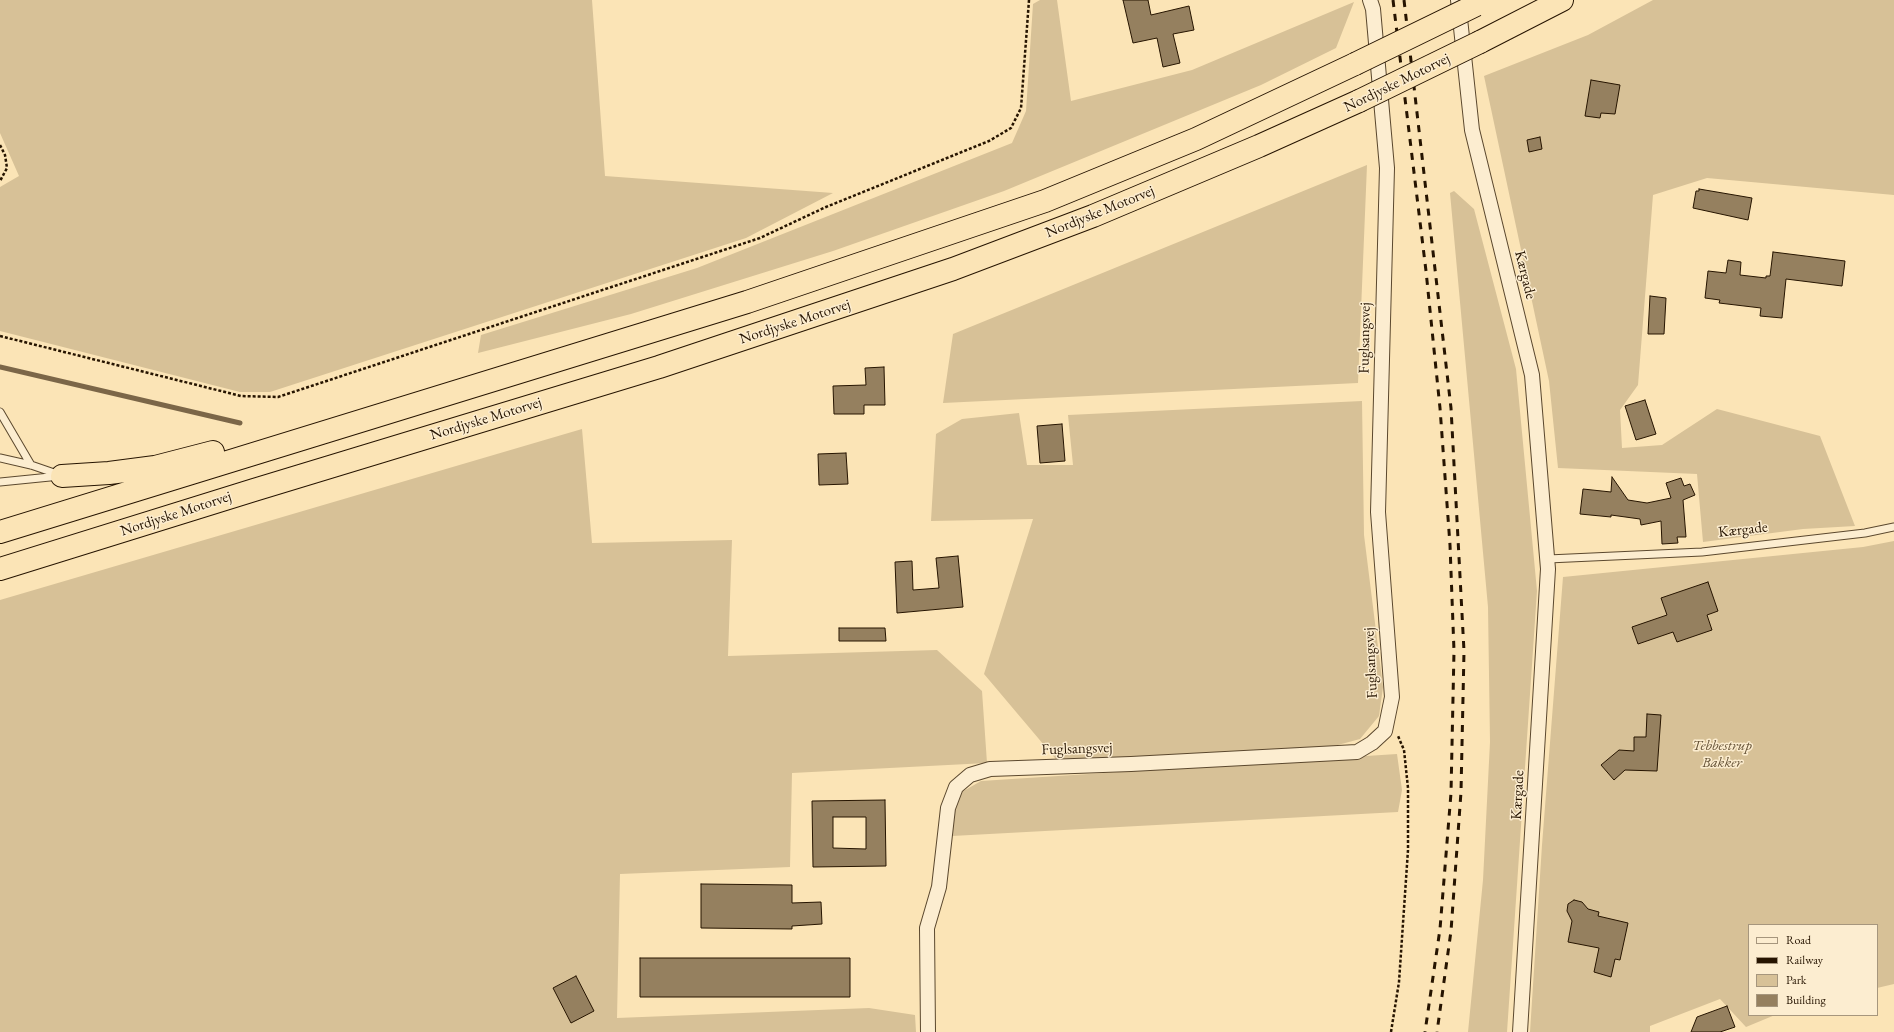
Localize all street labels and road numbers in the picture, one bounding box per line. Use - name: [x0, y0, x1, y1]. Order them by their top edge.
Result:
- street label: Nordjyske Motorvej: [1341, 50, 1453, 116]
- street label: Nordjyske Motorvej: [1043, 182, 1157, 242]
- street label: Kærgade: [1510, 249, 1540, 301]
- street label: Nordjyske Motorvej: [737, 296, 853, 348]
- street label: Fuglsangsvej: [1355, 302, 1375, 374]
- street label: Nordjyske Motorvej: [428, 393, 544, 445]
- street label: Nordjyske Motorvej: [118, 488, 234, 540]
- street label: Kærgade: [1717, 518, 1769, 542]
- street label: Fuglsangsvej: [1360, 627, 1382, 699]
- street label: Fuglsangsvej: [1041, 739, 1113, 759]
- street label: Kærgade: [1508, 770, 1528, 820]

